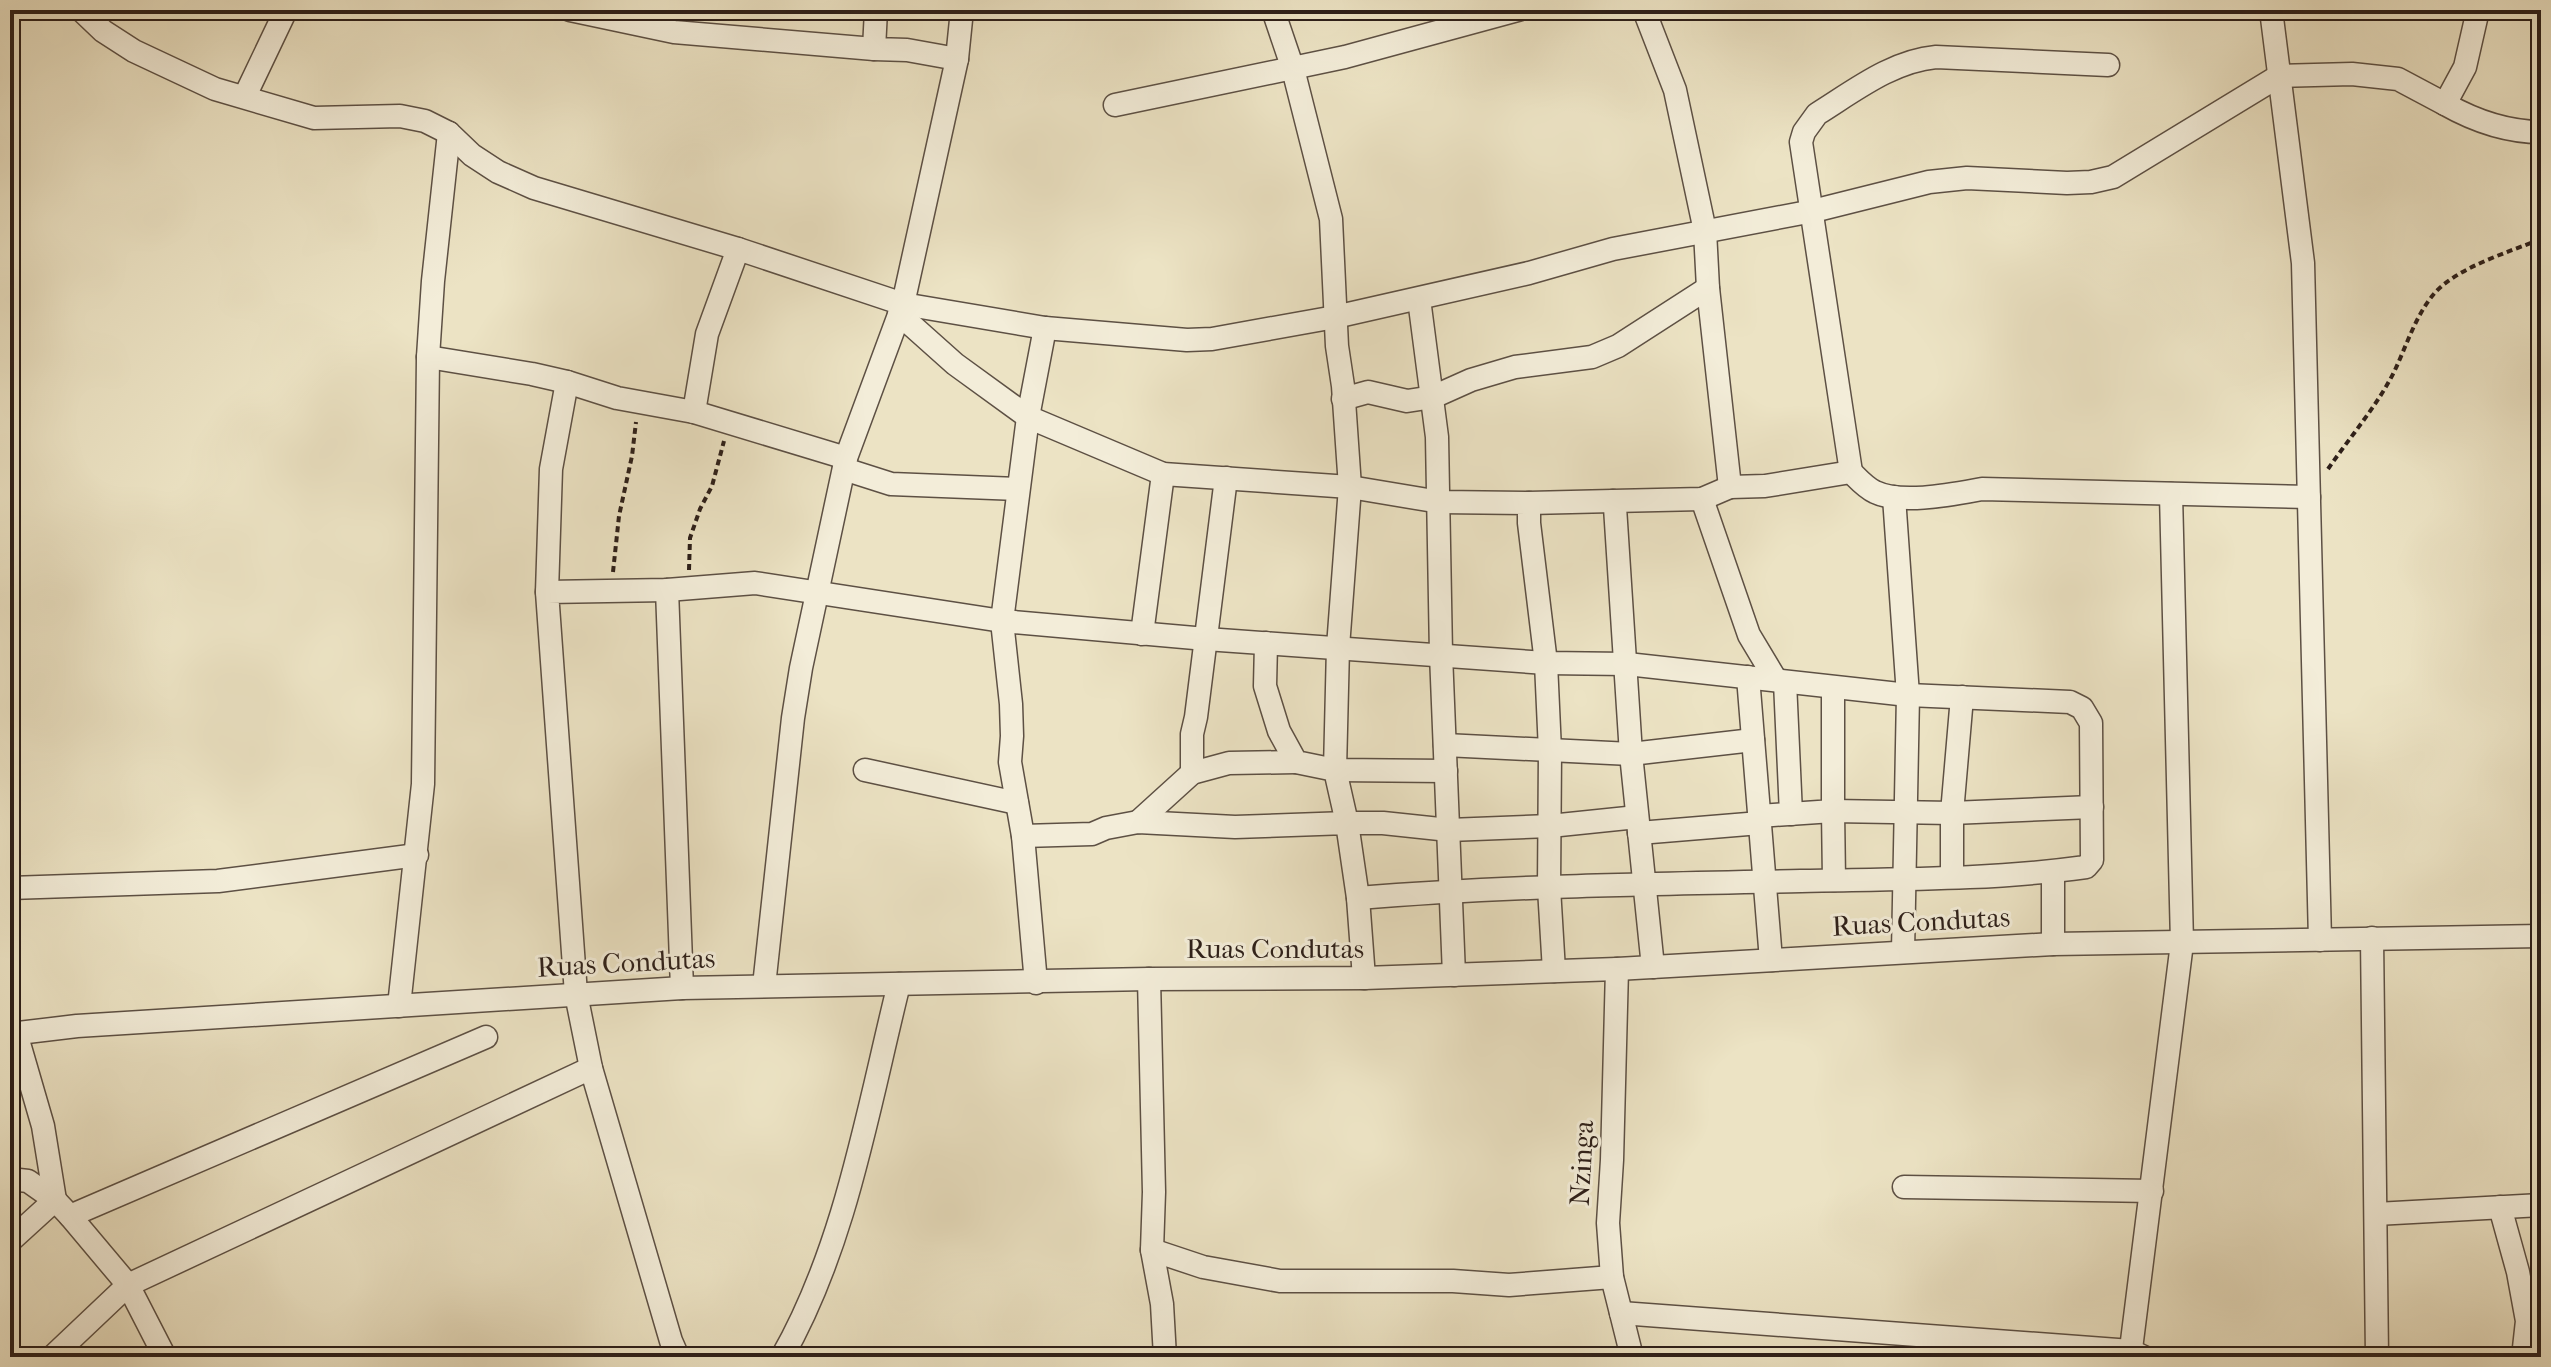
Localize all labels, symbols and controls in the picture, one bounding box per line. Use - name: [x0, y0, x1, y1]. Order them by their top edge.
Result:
- street label: Ruas Condutas: [1831, 900, 2011, 943]
- street label: Ruas Condutas: [1186, 932, 1364, 965]
- street label: Ruas Condutas: [536, 941, 716, 984]
- street label: Nzinga: [1563, 1118, 1600, 1207]

